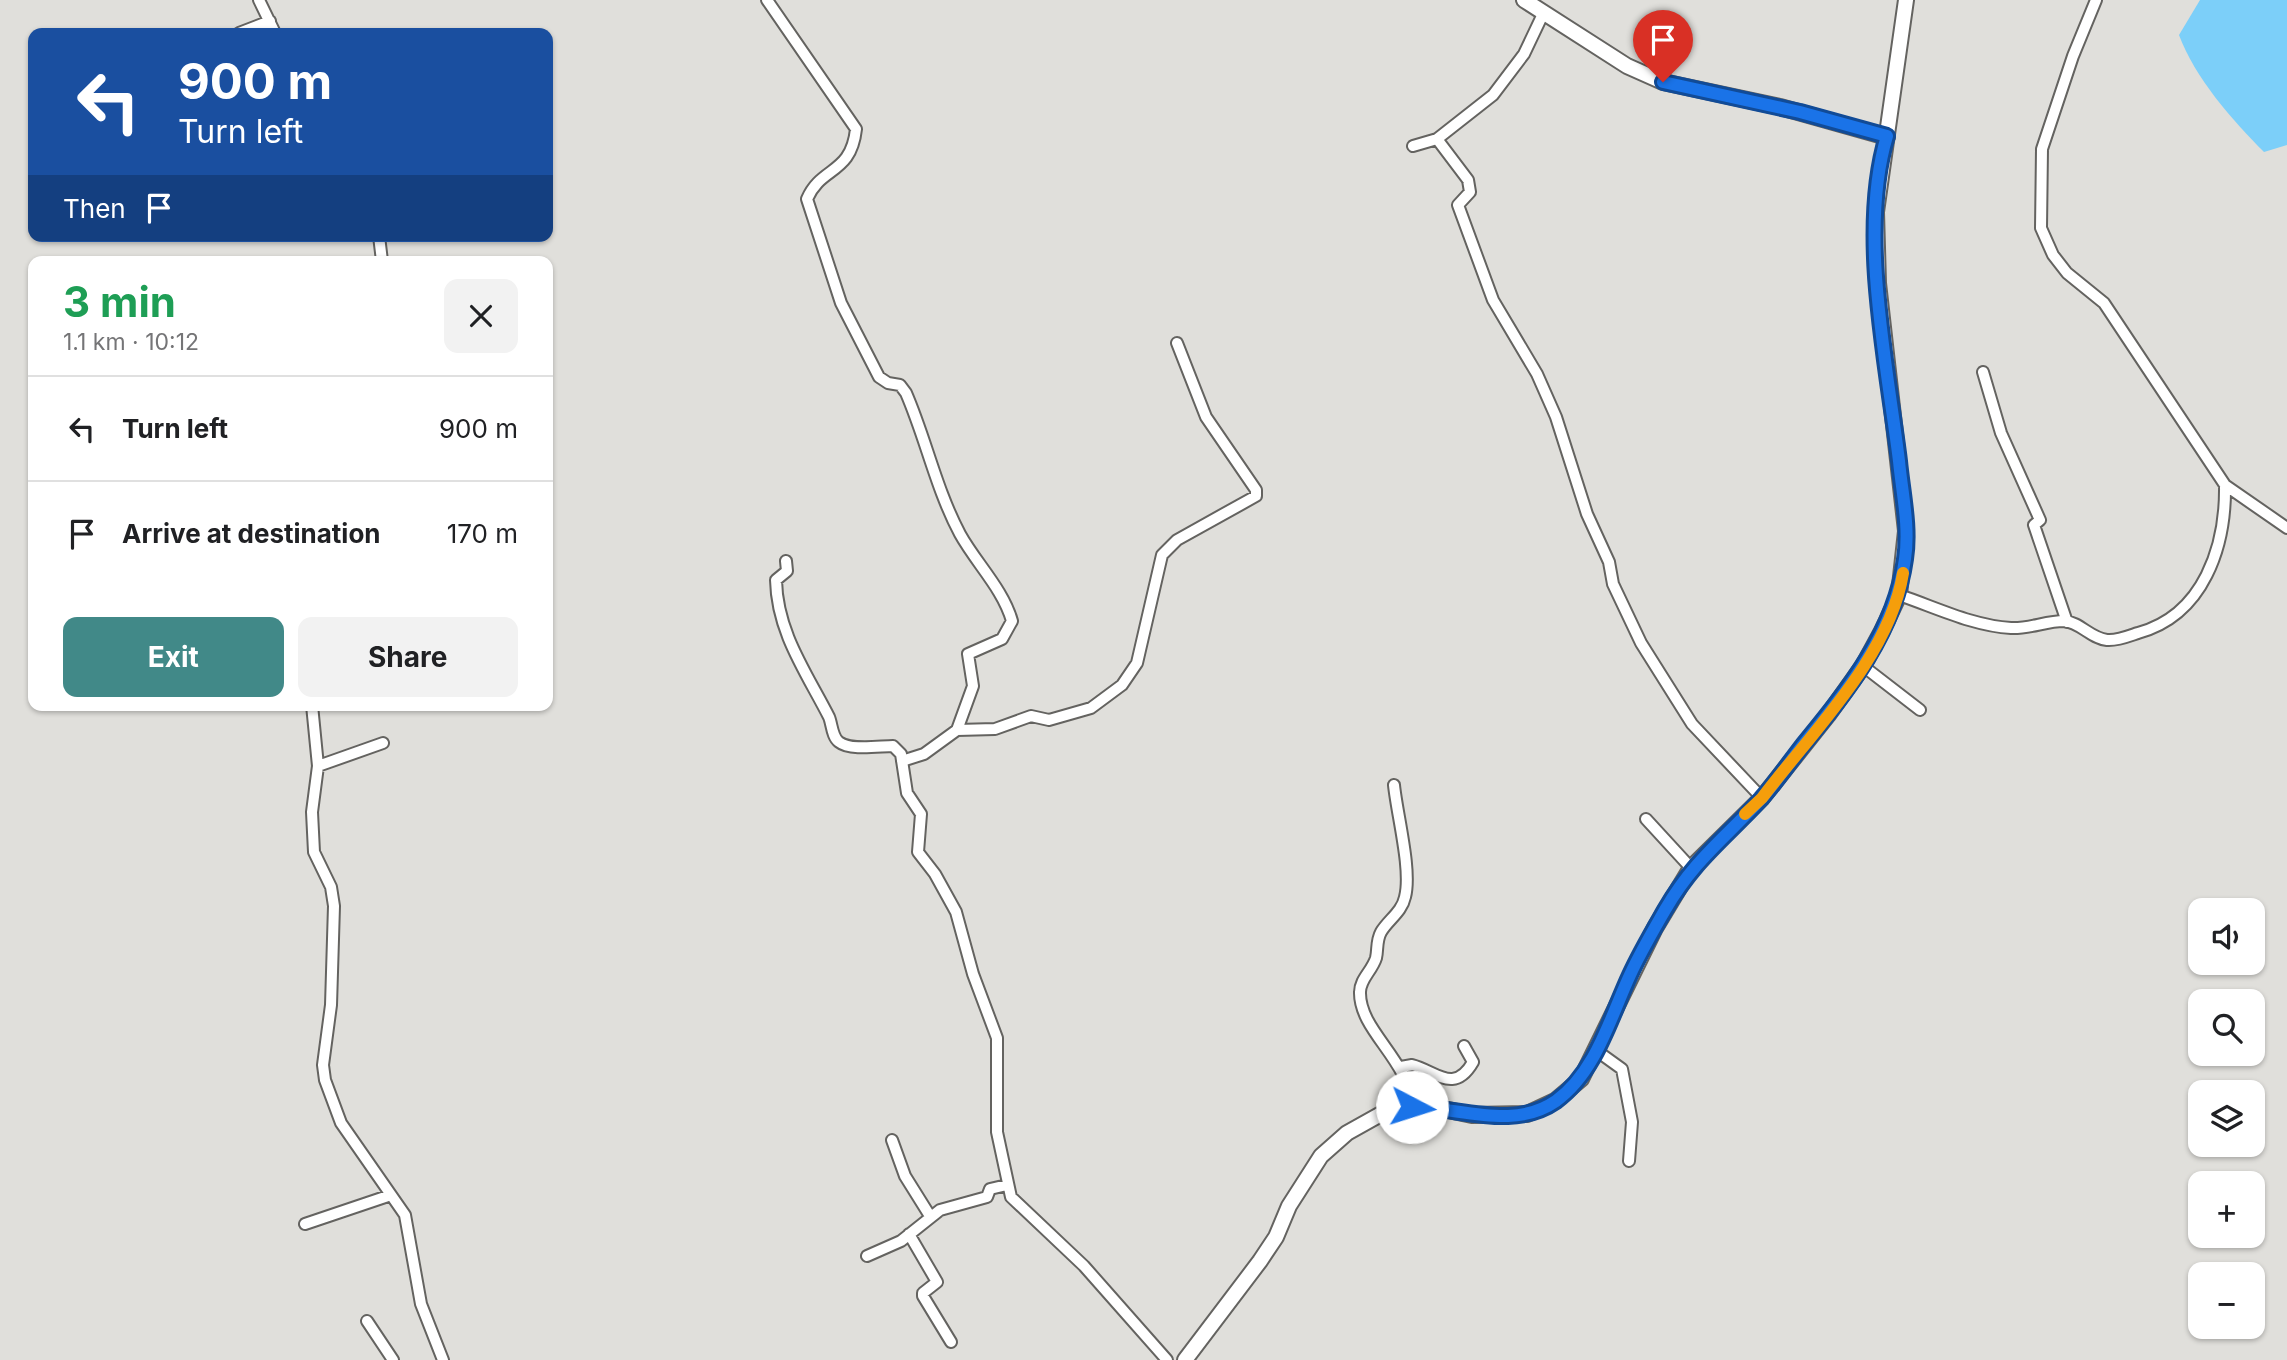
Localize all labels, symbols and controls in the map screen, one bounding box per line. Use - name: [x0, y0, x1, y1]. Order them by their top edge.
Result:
- pin: [1633, 10, 1693, 82]
- icon: arrive: [1644, 21, 1682, 59]
- text: 900 m: [178, 52, 332, 111]
- icon: left: [63, 56, 154, 147]
- text: Turn left: [178, 112, 303, 151]
- icon: arrive: [140, 189, 178, 227]
- text: Then: [63, 193, 126, 224]
- text: 3 min: [63, 276, 176, 327]
- button: close: [444, 279, 518, 353]
- text: 1.1 km · 10:12: [63, 328, 199, 356]
- icon: left: [63, 410, 101, 448]
- text: Turn left: [122, 413, 228, 444]
- text: 900 m: [439, 413, 518, 444]
- icon: arrive: [63, 515, 101, 553]
- text: Arrive at destination: [122, 518, 381, 549]
- text: 170 m: [447, 518, 518, 549]
- button: Exit: [63, 617, 284, 697]
- button: Share: [298, 617, 518, 697]
- map controls: [2188, 898, 2265, 1339]
- button: sound: [2188, 898, 2265, 975]
- button: search: [2188, 989, 2265, 1066]
- position arrow: [1375, 1070, 1449, 1144]
- button: layers: [2188, 1080, 2265, 1157]
- button: +: [2188, 1171, 2265, 1248]
- button: −: [2188, 1262, 2265, 1339]

